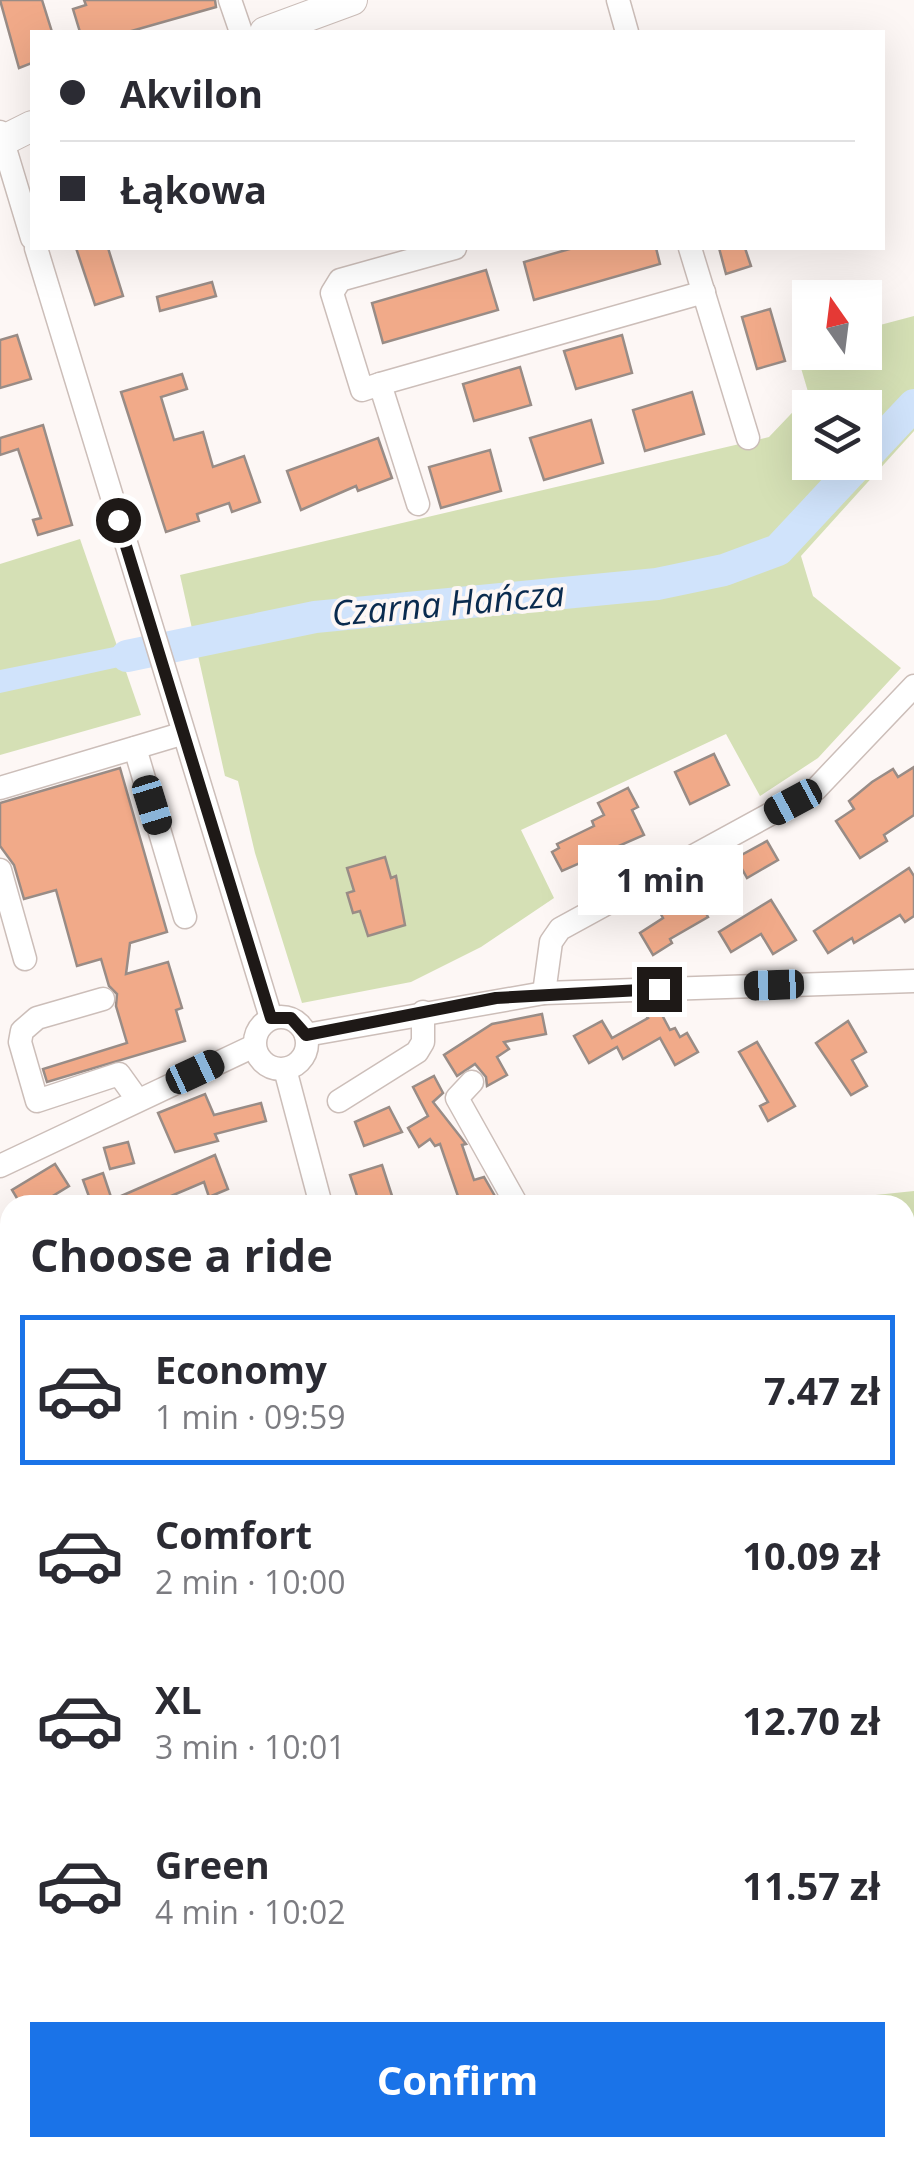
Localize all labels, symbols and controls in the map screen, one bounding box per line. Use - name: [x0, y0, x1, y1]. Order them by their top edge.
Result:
- text: Akvilon: [120, 67, 263, 119]
- text: Łąkowa: [120, 163, 267, 215]
- north arrow: [792, 280, 882, 370]
- map controls: [792, 280, 882, 480]
- button: layers: [792, 390, 882, 480]
- route start: [96, 498, 141, 543]
- water label: Czarna Hańcza: [329, 569, 567, 636]
- car: [129, 772, 175, 838]
- car: [759, 775, 827, 829]
- callout: 1 min: [576, 844, 742, 914]
- text: 1 min: [616, 858, 705, 901]
- route end: [637, 967, 682, 1012]
- car: [743, 969, 805, 1001]
- car: [161, 1046, 229, 1098]
- text: Choose a ride: [30, 1224, 333, 1285]
- text: Economy: [155, 1343, 327, 1395]
- icon: car: [35, 1345, 125, 1435]
- text: 7.47 zł: [764, 1364, 880, 1416]
- text: 1 min · 09:59: [155, 1395, 346, 1438]
- text: Comfort: [155, 1508, 312, 1560]
- icon: car: [35, 1510, 125, 1600]
- text: 10.09 zł: [742, 1529, 880, 1581]
- text: 2 min · 10:00: [155, 1560, 346, 1603]
- text: XL: [155, 1673, 202, 1725]
- icon: car: [35, 1675, 125, 1765]
- text: 12.70 zł: [742, 1694, 880, 1746]
- text: 3 min · 10:01: [155, 1725, 346, 1768]
- text: Green: [155, 1838, 270, 1890]
- icon: car: [35, 1840, 125, 1930]
- text: 11.57 zł: [742, 1859, 880, 1911]
- text: 4 min · 10:02: [155, 1890, 346, 1933]
- button: Confirm: [30, 2022, 885, 2137]

